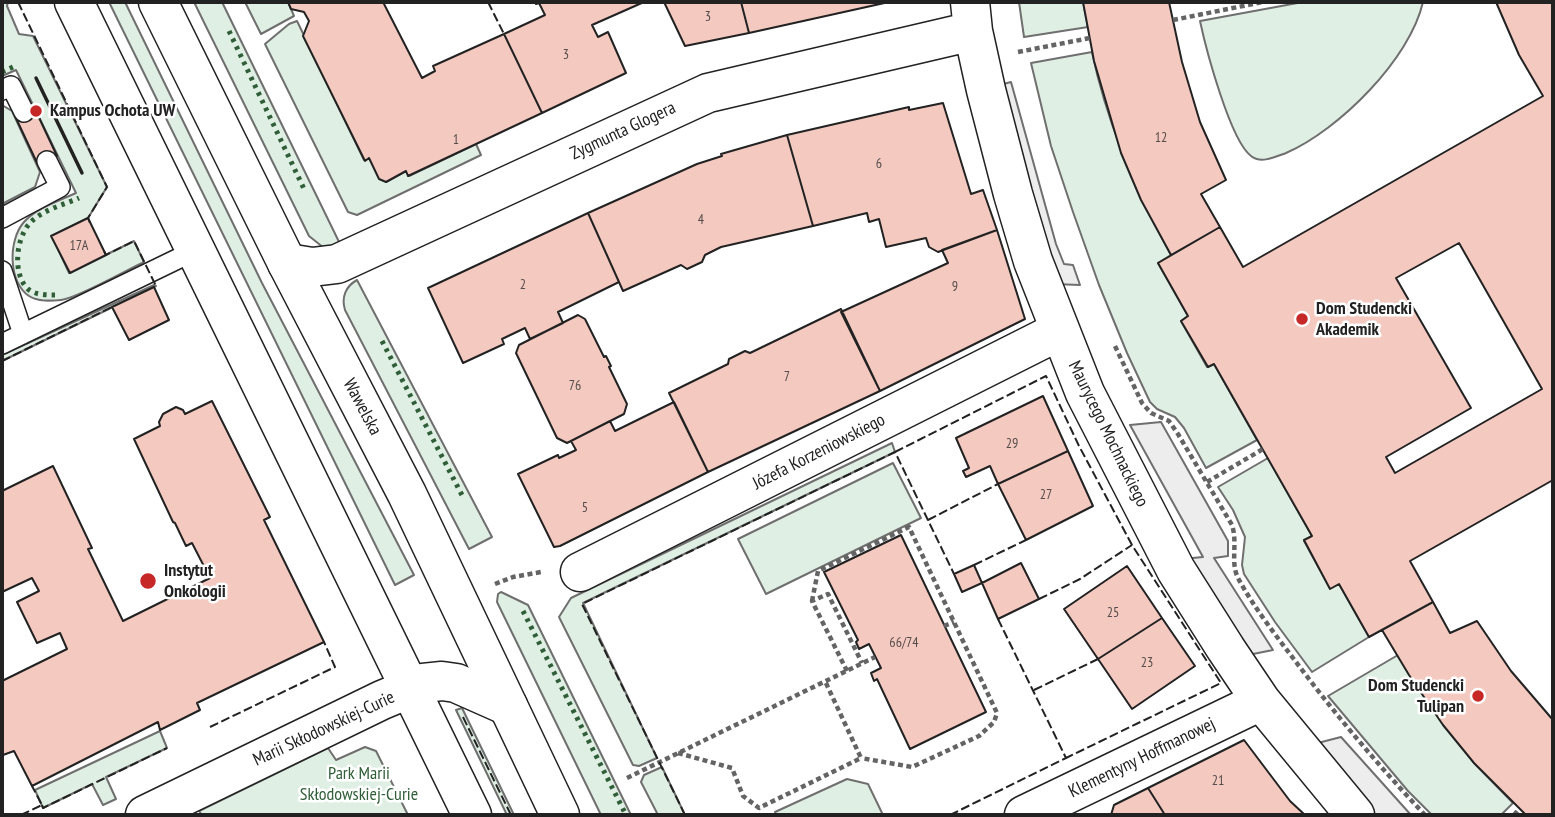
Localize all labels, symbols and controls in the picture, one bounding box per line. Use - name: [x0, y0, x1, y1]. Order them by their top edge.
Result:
- house number: 3: [705, 9, 711, 25]
- house number: 3: [563, 47, 569, 63]
- street label: Zygmunta Glogera: [567, 97, 679, 165]
- place label: Kampus Ochota UW: [50, 100, 175, 122]
- marker: Kampus Ochota UW: [28, 103, 44, 119]
- house number: 12: [1155, 130, 1167, 146]
- house number: 1: [453, 132, 459, 148]
- house number: 6: [876, 156, 882, 172]
- house number: 4: [698, 212, 704, 228]
- house number: 17A: [70, 238, 88, 254]
- house number: 2: [520, 277, 526, 293]
- house number: 9: [952, 279, 958, 295]
- place label: Dom Studencki Akademik: [1316, 298, 1412, 340]
- marker: Dom Studencki Akademik: [1294, 311, 1310, 327]
- street label: Maurycego Mochnackiego: [1063, 357, 1153, 511]
- house number: 7: [784, 369, 790, 385]
- street label: Wawelska: [338, 375, 386, 439]
- house number: 76: [569, 378, 581, 394]
- street label: Józefa Korzeniowskiego: [749, 409, 889, 495]
- house number: 29: [1006, 436, 1018, 452]
- house number: 27: [1040, 487, 1052, 503]
- house number: 5: [582, 500, 588, 516]
- place label: Instytut Onkologii: [164, 560, 226, 602]
- marker: Instytut Onkologii: [138, 571, 158, 591]
- house number: 25: [1107, 605, 1119, 621]
- house number: 66/74: [889, 635, 919, 651]
- house number: 23: [1141, 655, 1153, 671]
- place label: Dom Studencki Tulipan: [1368, 675, 1464, 718]
- street label: Marii Skłodowskiej-Curie: [250, 687, 398, 771]
- marker: Dom Studencki Tulipan: [1470, 688, 1486, 704]
- street label: Klementyny Hoffmanowej: [1065, 713, 1219, 803]
- park label: Park Marii Skłodowskiej-Curie: [300, 763, 418, 806]
- house number: 21: [1212, 773, 1224, 789]

